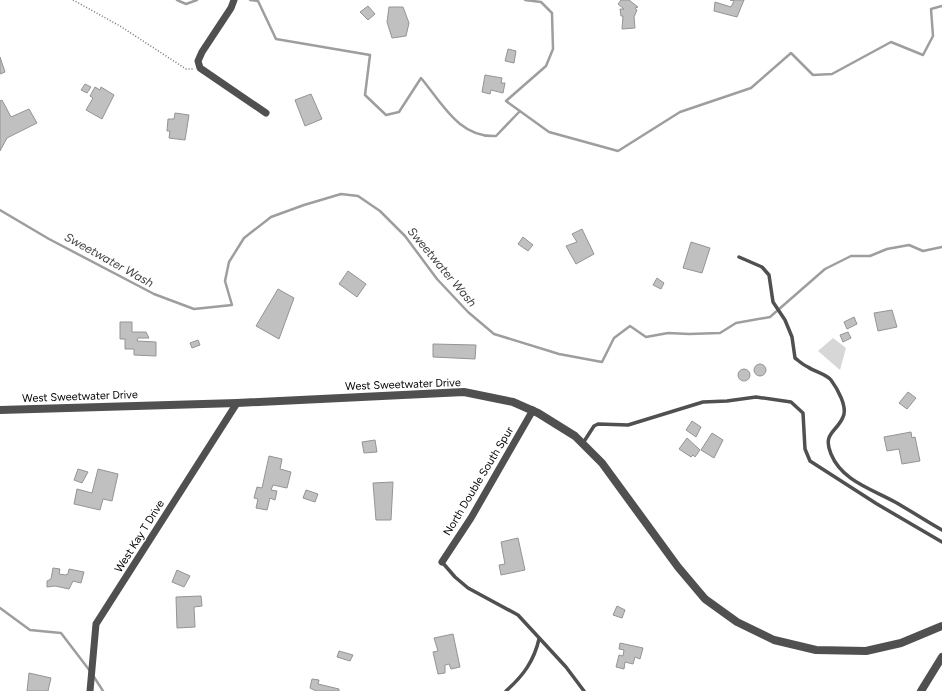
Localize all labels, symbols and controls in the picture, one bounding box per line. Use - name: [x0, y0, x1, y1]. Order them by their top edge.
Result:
- water label: Sweetwater Wash: [405, 224, 480, 310]
- water label: Sweetwater Wash: [62, 230, 156, 290]
- street label: West Sweetwater Drive: [345, 376, 461, 393]
- street label: West Sweetwater Drive: [22, 388, 138, 405]
- street label: North Double South Spur: [441, 424, 516, 538]
- street label: West Kay T Drive: [112, 498, 167, 575]

